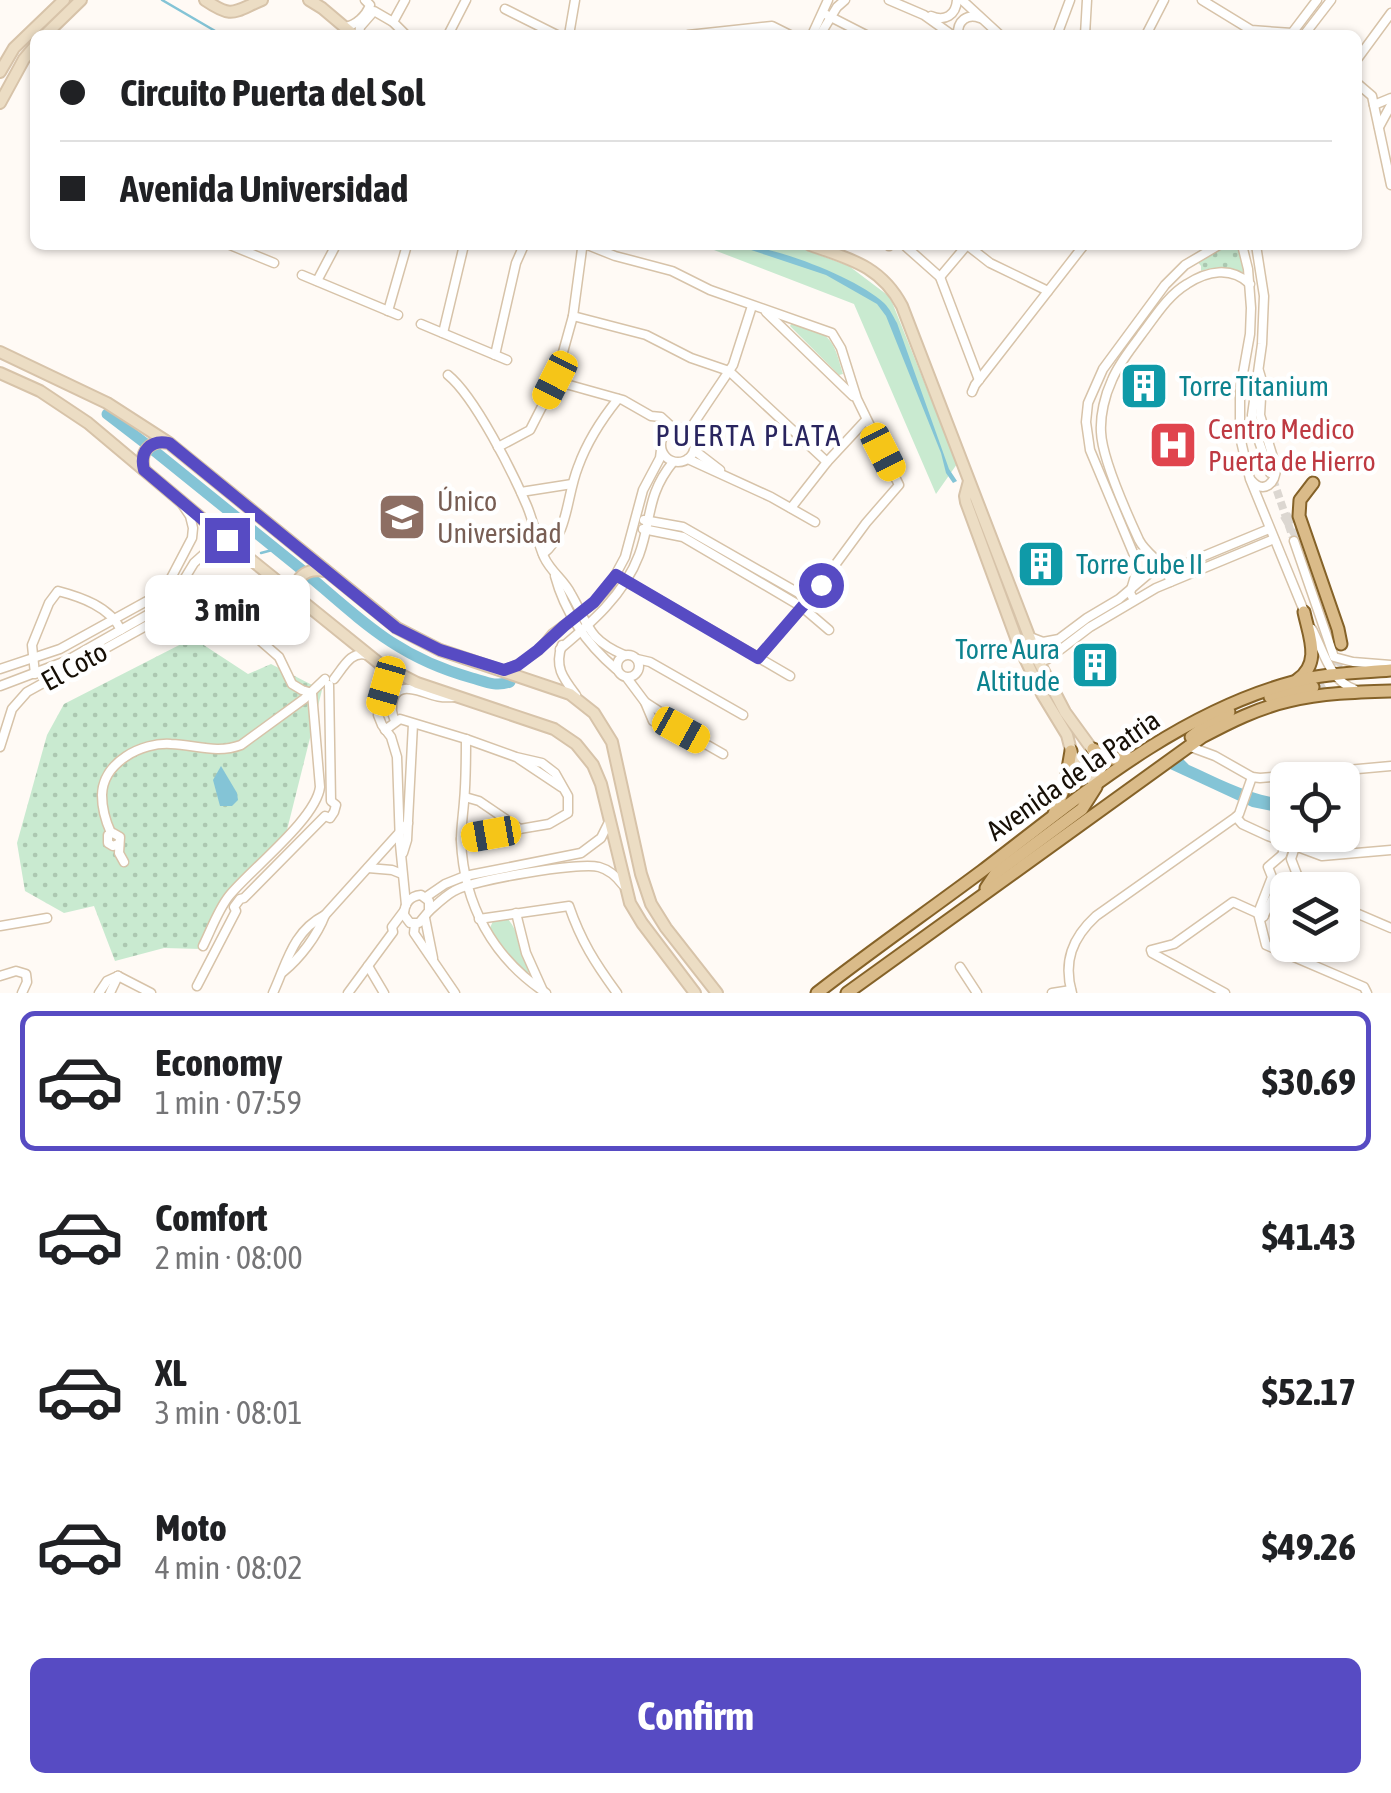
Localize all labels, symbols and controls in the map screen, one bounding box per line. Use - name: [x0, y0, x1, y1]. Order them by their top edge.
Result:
- text: Circuito Puerta del Sol: [120, 71, 425, 114]
- text: Avenida Universidad: [120, 167, 408, 210]
- car: [528, 346, 582, 414]
- building icon: Torre Titanium: [1118, 360, 1170, 412]
- place label: Torre Titanium: [1179, 370, 1329, 402]
- place label: Centro Medico Puerta de Hierro: [1208, 413, 1376, 477]
- district label: PUERTA PLATA: [655, 418, 843, 452]
- car: [856, 418, 910, 486]
- hospital icon: Centro Medico Puerta de Hierro: [1147, 419, 1199, 471]
- place label: Único Universidad: [437, 485, 562, 549]
- school or university icon: Único Universidad: [376, 491, 428, 543]
- route end: [205, 518, 250, 563]
- building icon: Torre Cube II: [1015, 538, 1067, 590]
- place label: Torre Cube II: [1076, 548, 1203, 580]
- route start: [799, 563, 844, 608]
- callout: 3 min: [144, 575, 310, 645]
- text: 3 min: [195, 591, 260, 628]
- place label: Torre Aura Altitude: [955, 633, 1060, 697]
- street label: El Coto: [36, 635, 112, 697]
- building icon: Torre Aura Altitude: [1069, 639, 1121, 691]
- car: [363, 653, 409, 719]
- car: [647, 702, 715, 758]
- street label: Avenida de la Patria: [980, 703, 1166, 847]
- map controls: [1270, 762, 1360, 962]
- button: locate: [1270, 762, 1360, 852]
- car: [459, 814, 523, 854]
- button: layers: [1270, 872, 1360, 962]
- icon: car: [35, 1036, 125, 1126]
- text: Economy: [155, 1041, 282, 1084]
- text: $30.69: [1262, 1060, 1356, 1103]
- text: 1 min · 07:59: [155, 1084, 302, 1121]
- icon: car: [35, 1191, 125, 1281]
- text: Comfort: [155, 1196, 267, 1239]
- text: $41.43: [1262, 1215, 1356, 1258]
- text: 2 min · 08:00: [155, 1239, 302, 1276]
- icon: car: [35, 1346, 125, 1436]
- text: XL: [155, 1351, 187, 1394]
- text: $52.17: [1262, 1370, 1356, 1413]
- text: 3 min · 08:01: [155, 1394, 302, 1431]
- icon: car: [35, 1501, 125, 1591]
- text: Moto: [155, 1506, 227, 1549]
- text: $49.26: [1262, 1525, 1356, 1568]
- text: 4 min · 08:02: [155, 1549, 302, 1586]
- button: Confirm: [30, 1658, 1361, 1773]

